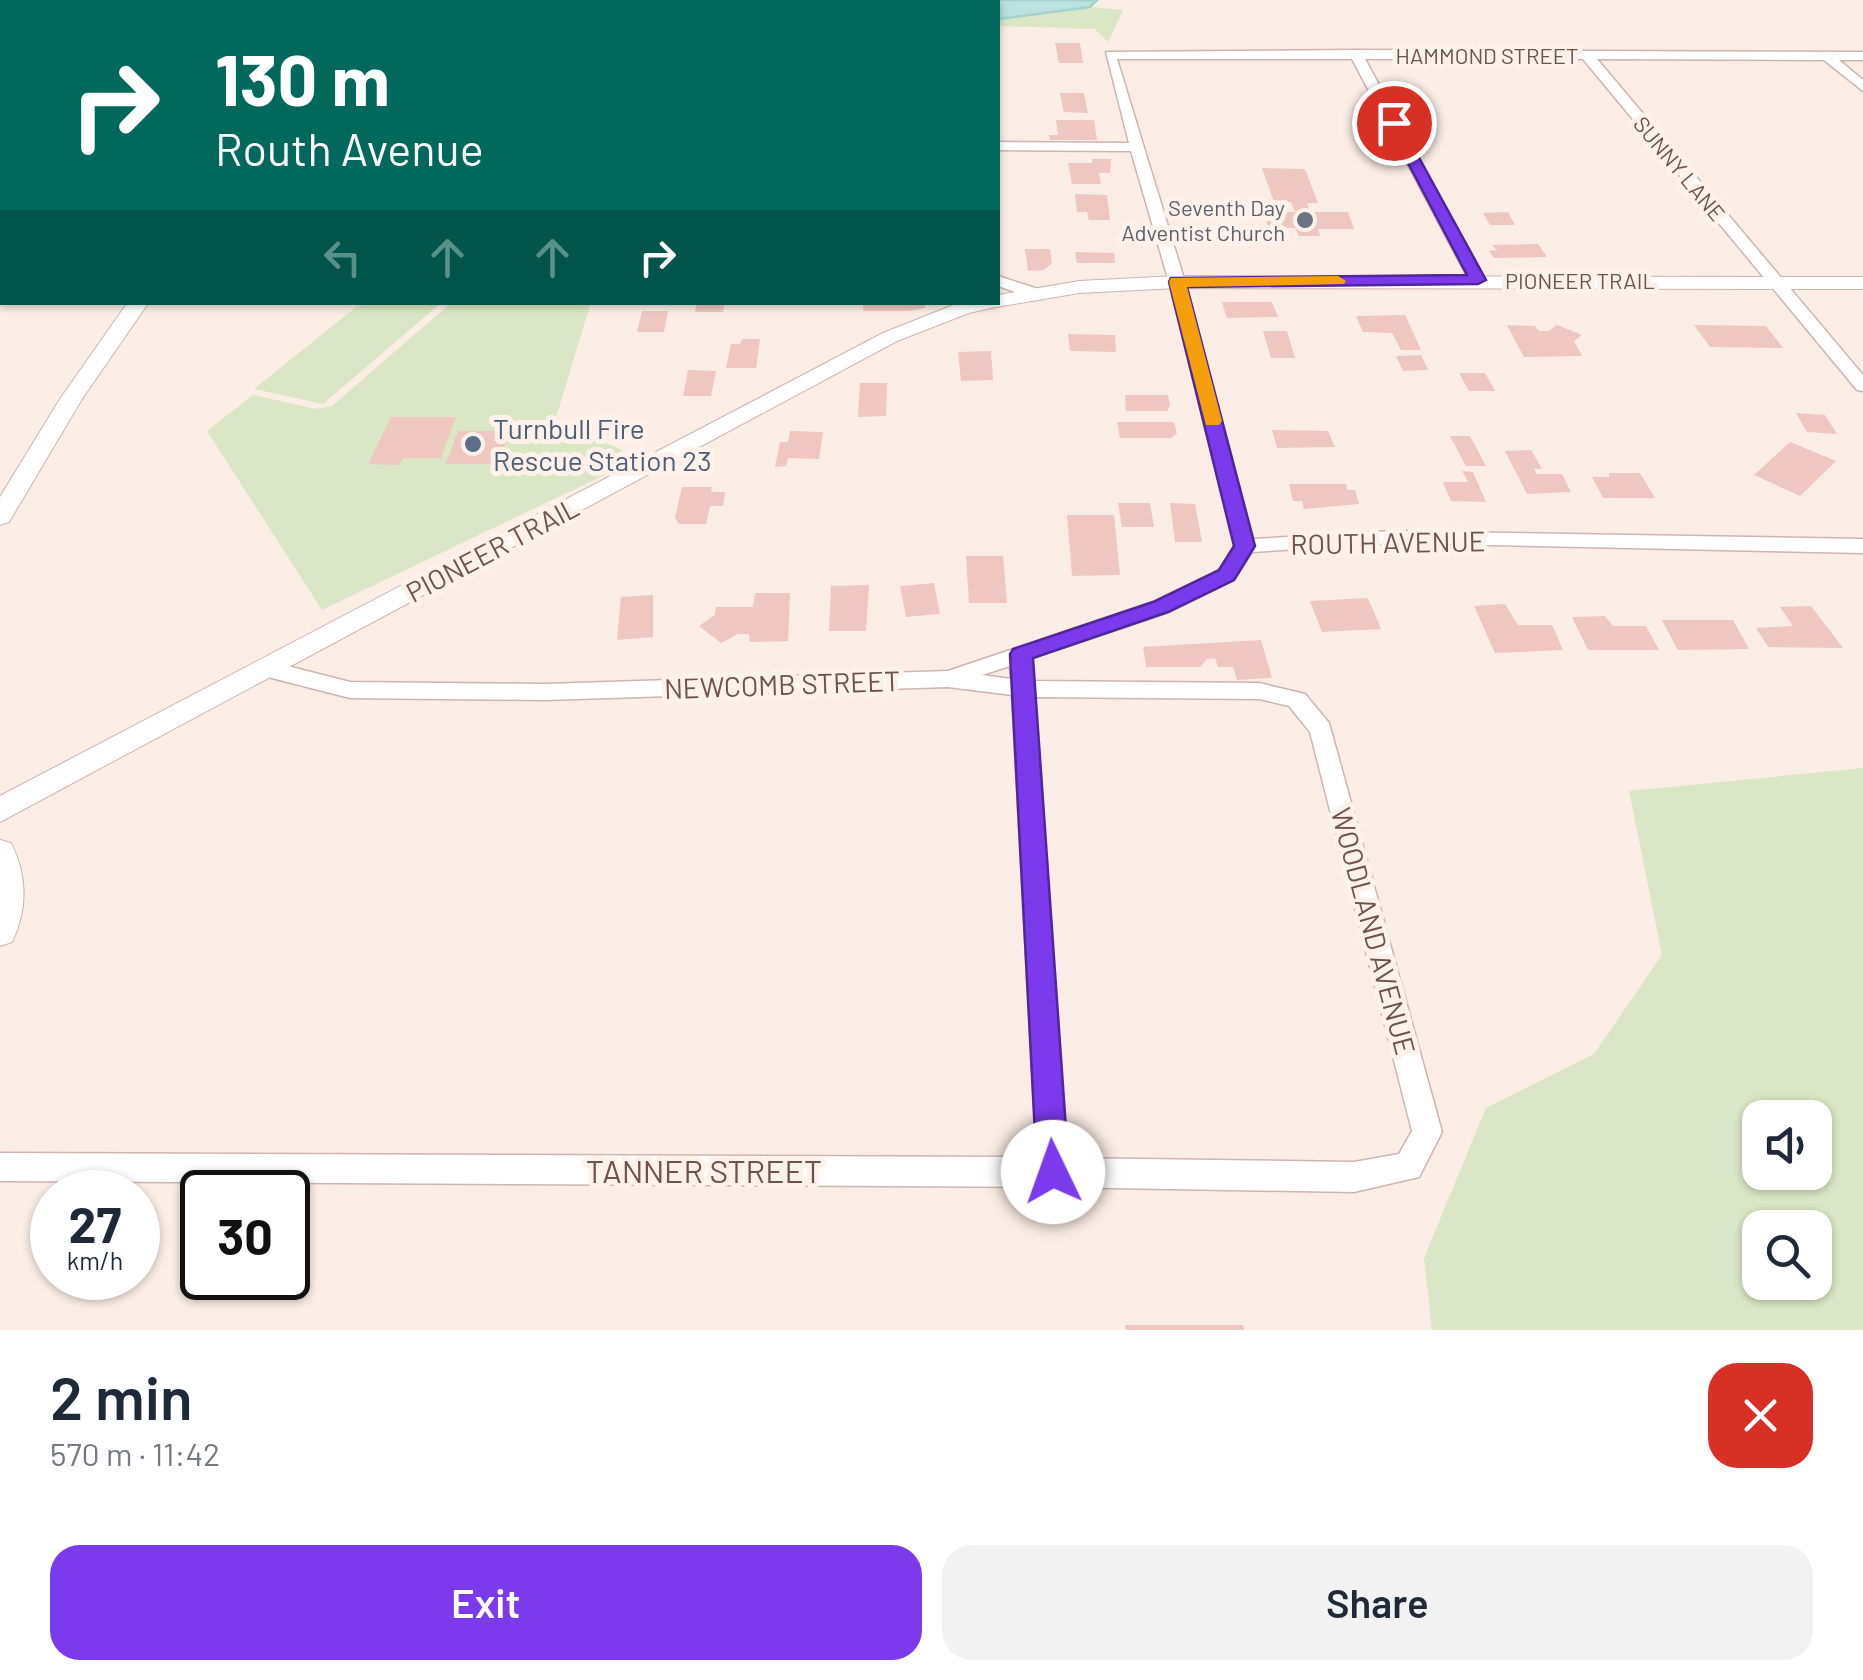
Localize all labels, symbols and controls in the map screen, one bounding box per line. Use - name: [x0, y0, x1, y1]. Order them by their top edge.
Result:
- text: 130 m: [215, 36, 390, 120]
- icon: right: [50, 40, 180, 170]
- street label: HAMMOND STREET: [1395, 42, 1579, 68]
- pin: [1352, 81, 1437, 166]
- icon: arrive: [1367, 96, 1422, 151]
- street label: SUNNY LANE: [1629, 111, 1731, 225]
- text: Routh Avenue: [215, 121, 484, 175]
- place label: Seventh Day Adventist Church: [1121, 194, 1285, 245]
- marker: Seventh Day Adventist Church: [1294, 209, 1316, 231]
- icon: left: [315, 230, 370, 285]
- icon: ahead: [420, 230, 475, 285]
- icon: ahead: [525, 230, 580, 285]
- icon: right: [630, 230, 685, 285]
- street label: PIONEER TRAIL: [1505, 267, 1655, 293]
- place label: Turnbull Fire Rescue Station 23: [493, 411, 712, 477]
- marker: Turnbull Fire Rescue Station 23: [462, 433, 484, 455]
- street label: PIONEER TRAIL: [400, 489, 584, 609]
- street label: ROUTH AVENUE: [1290, 523, 1486, 561]
- street label: NEWCOMB STREET: [663, 663, 901, 705]
- street label: WOODLAND AVENUE: [1325, 804, 1423, 1058]
- map controls: [1742, 1100, 1832, 1300]
- button: sound: [1742, 1100, 1832, 1190]
- position arrow: [1001, 1120, 1105, 1224]
- street label: TANNER STREET: [586, 1151, 822, 1189]
- speed limit sign: 30: [180, 1170, 310, 1300]
- text: 27: [69, 1193, 121, 1253]
- button: search: [1742, 1210, 1832, 1300]
- text: km/h: [67, 1245, 123, 1275]
- text: 2 min: [50, 1360, 193, 1432]
- button: close: [1708, 1363, 1813, 1468]
- text: 570 m · 11:42: [50, 1434, 220, 1472]
- button: Exit: [50, 1545, 922, 1660]
- button: Share: [942, 1545, 1813, 1660]

